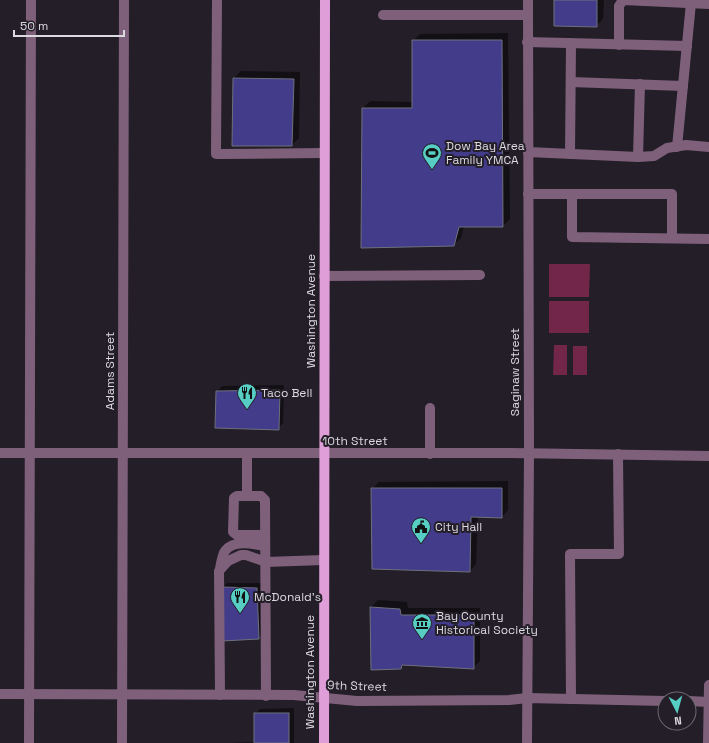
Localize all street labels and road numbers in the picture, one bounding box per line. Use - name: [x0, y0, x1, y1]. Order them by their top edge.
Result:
- street label: Washington Avenue: [303, 254, 319, 368]
- street label: Saginaw Street: [507, 328, 523, 416]
- street label: Adams Street: [102, 332, 118, 410]
- street label: 10th Street: [322, 433, 388, 449]
- street label: Washington Avenue: [302, 615, 318, 729]
- street label: 9th Street: [327, 677, 387, 695]

